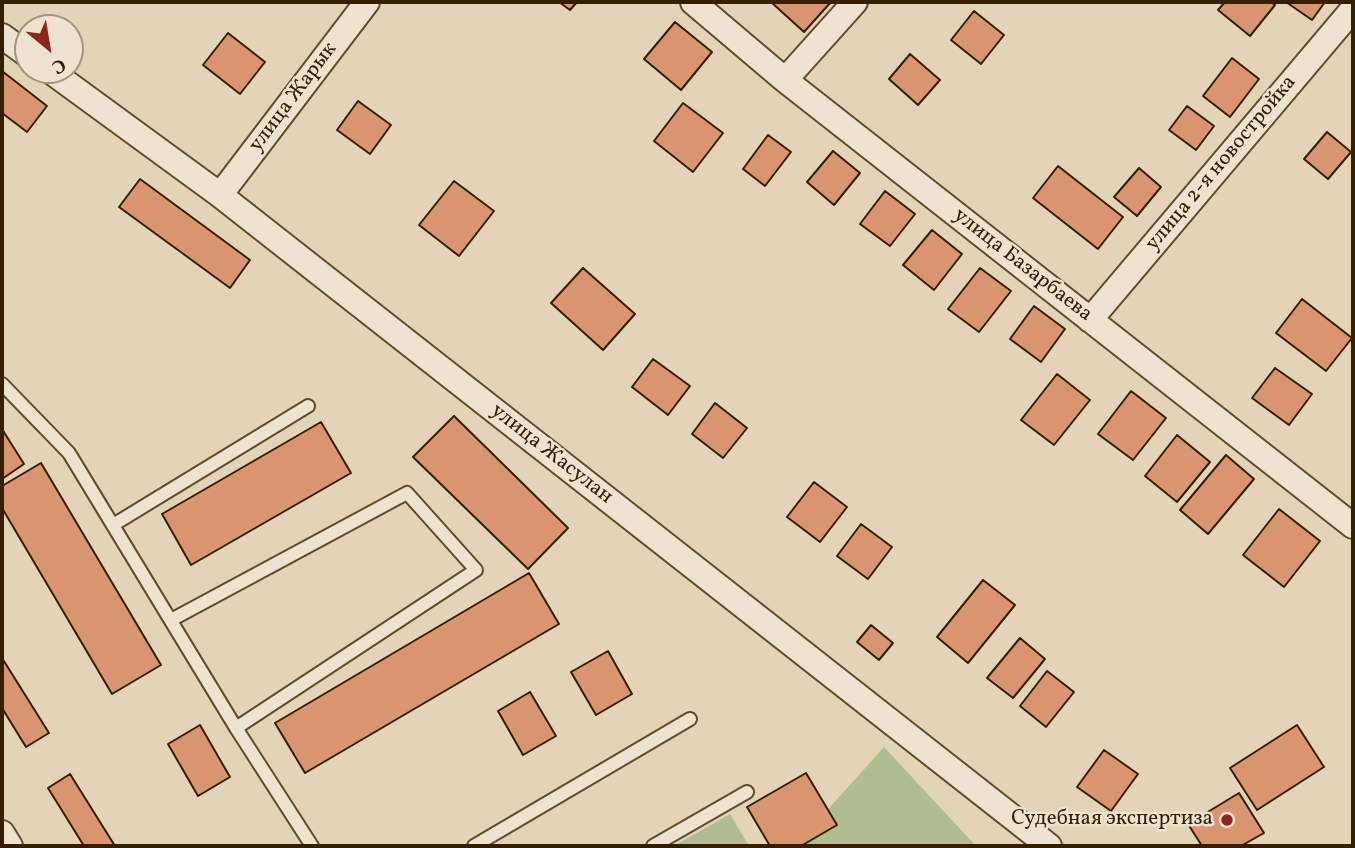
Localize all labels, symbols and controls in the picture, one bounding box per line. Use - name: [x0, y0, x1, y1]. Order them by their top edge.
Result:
- north arrow: [14, 14, 84, 84]
- street label: улица Жарык: [245, 38, 343, 158]
- text: С: [47, 51, 70, 80]
- street label: улица 2-я новостройка: [1141, 71, 1303, 257]
- street label: улица Базарбаева: [947, 204, 1097, 328]
- street label: улица Жасулан: [485, 399, 617, 511]
- place label: Судебная экспертиза: [1011, 807, 1213, 833]
- marker: Судебная экспертиза: [1219, 812, 1235, 828]

